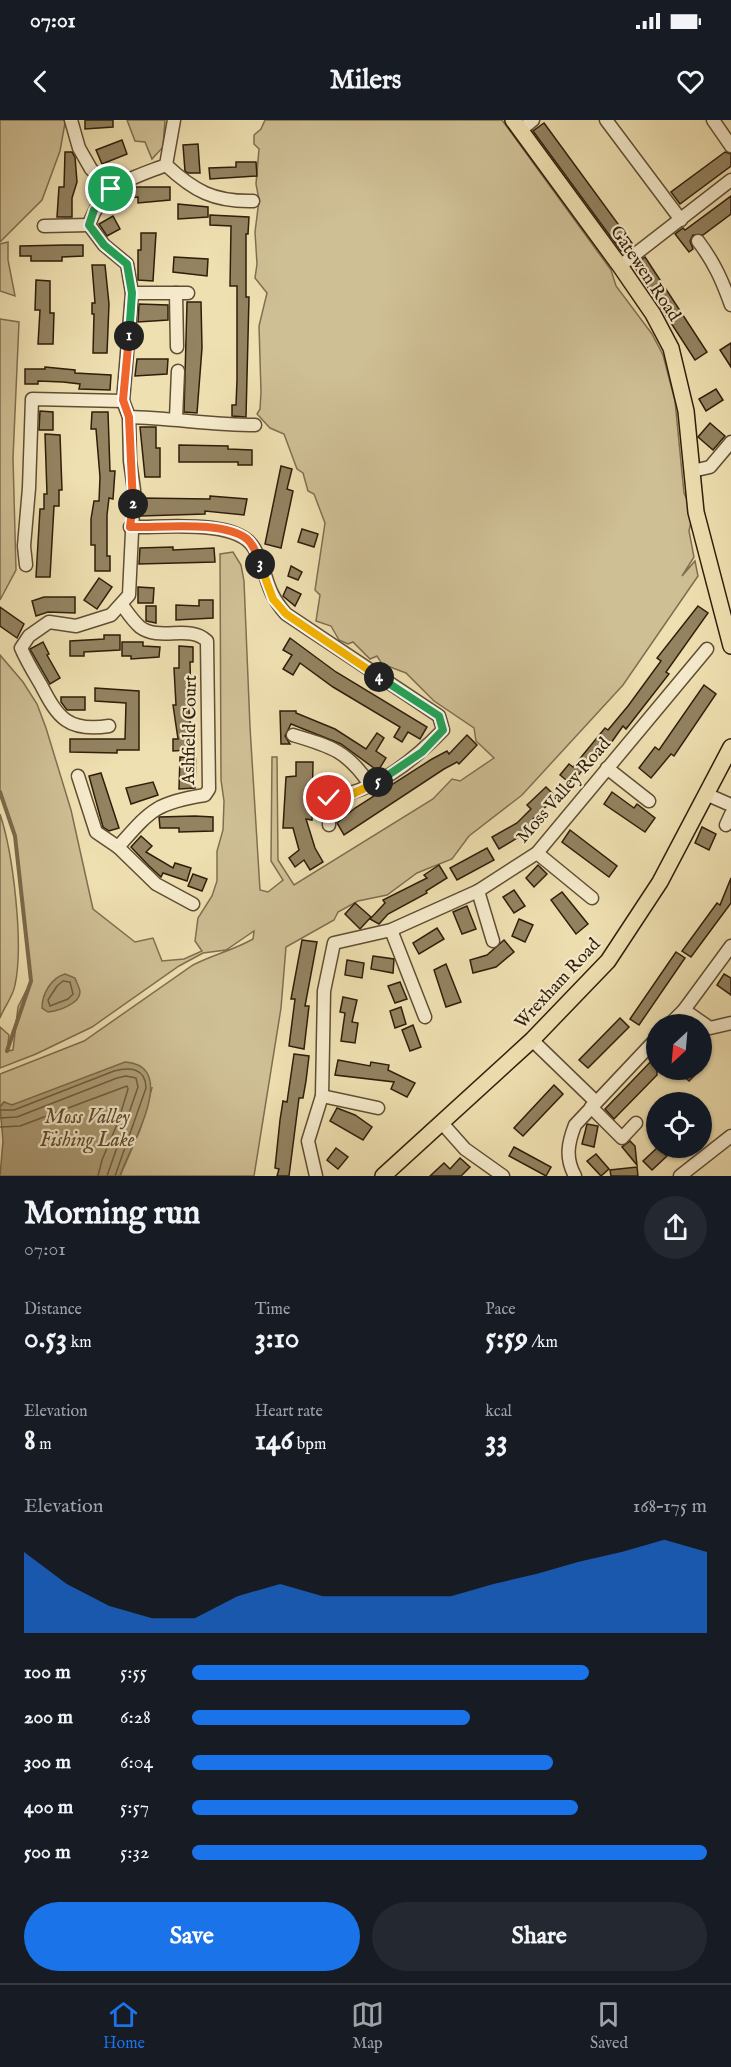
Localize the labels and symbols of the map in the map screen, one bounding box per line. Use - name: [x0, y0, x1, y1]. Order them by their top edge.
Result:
- pin: [85, 163, 136, 214]
- street label: Gatewen Road: [604, 221, 685, 327]
- pin: 1: [114, 321, 144, 351]
- pin: 2: [118, 489, 148, 519]
- pin: 3: [245, 549, 275, 579]
- pin: 4: [364, 662, 394, 692]
- street label: Ashfield Court: [178, 675, 203, 786]
- street label: Moss Valley Road: [512, 733, 617, 849]
- pin: 5: [363, 767, 393, 797]
- pin: [303, 772, 354, 823]
- street label: Wrexham Road: [510, 934, 606, 1034]
- north arrow: [646, 1014, 712, 1080]
- water label: Moss Valley Fishing Lake: [40, 1105, 135, 1154]

